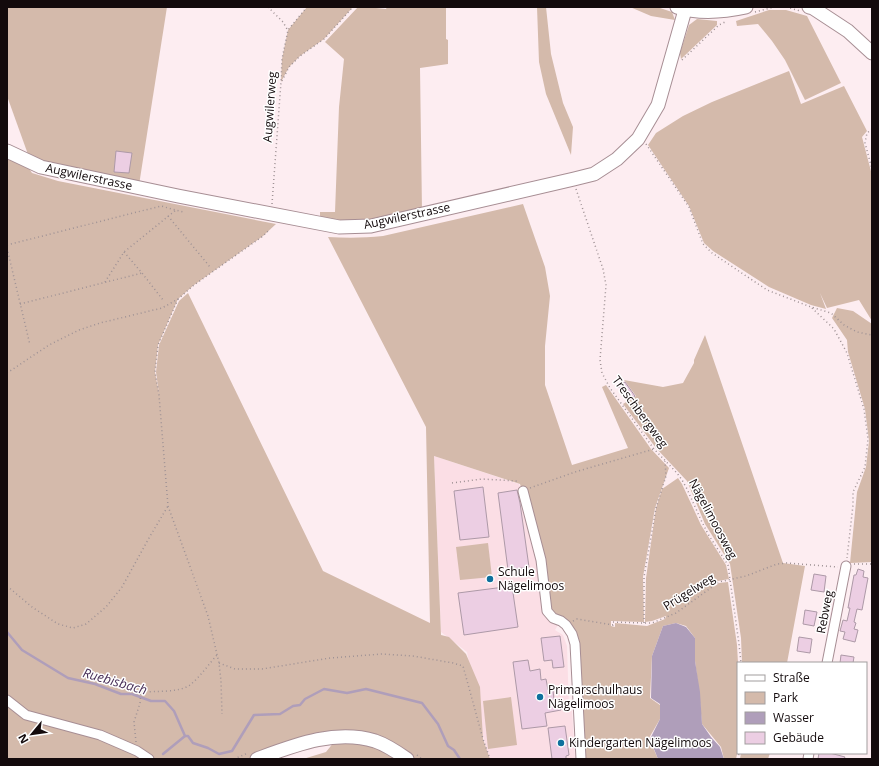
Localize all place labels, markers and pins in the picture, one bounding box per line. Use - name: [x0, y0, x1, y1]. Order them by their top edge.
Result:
- place label: Schule Nägelimoos: [498, 563, 565, 594]
- marker: Schule Nägelimoos: [485, 574, 495, 584]
- place label: Primarschulhaus Nägelimoos: [548, 681, 642, 712]
- marker: Primarschulhaus Nägelimoos: [535, 692, 545, 702]
- place label: Kindergarten Nägelimoos: [569, 734, 712, 751]
- marker: Kindergarten Nägelimoos: [556, 738, 566, 748]

